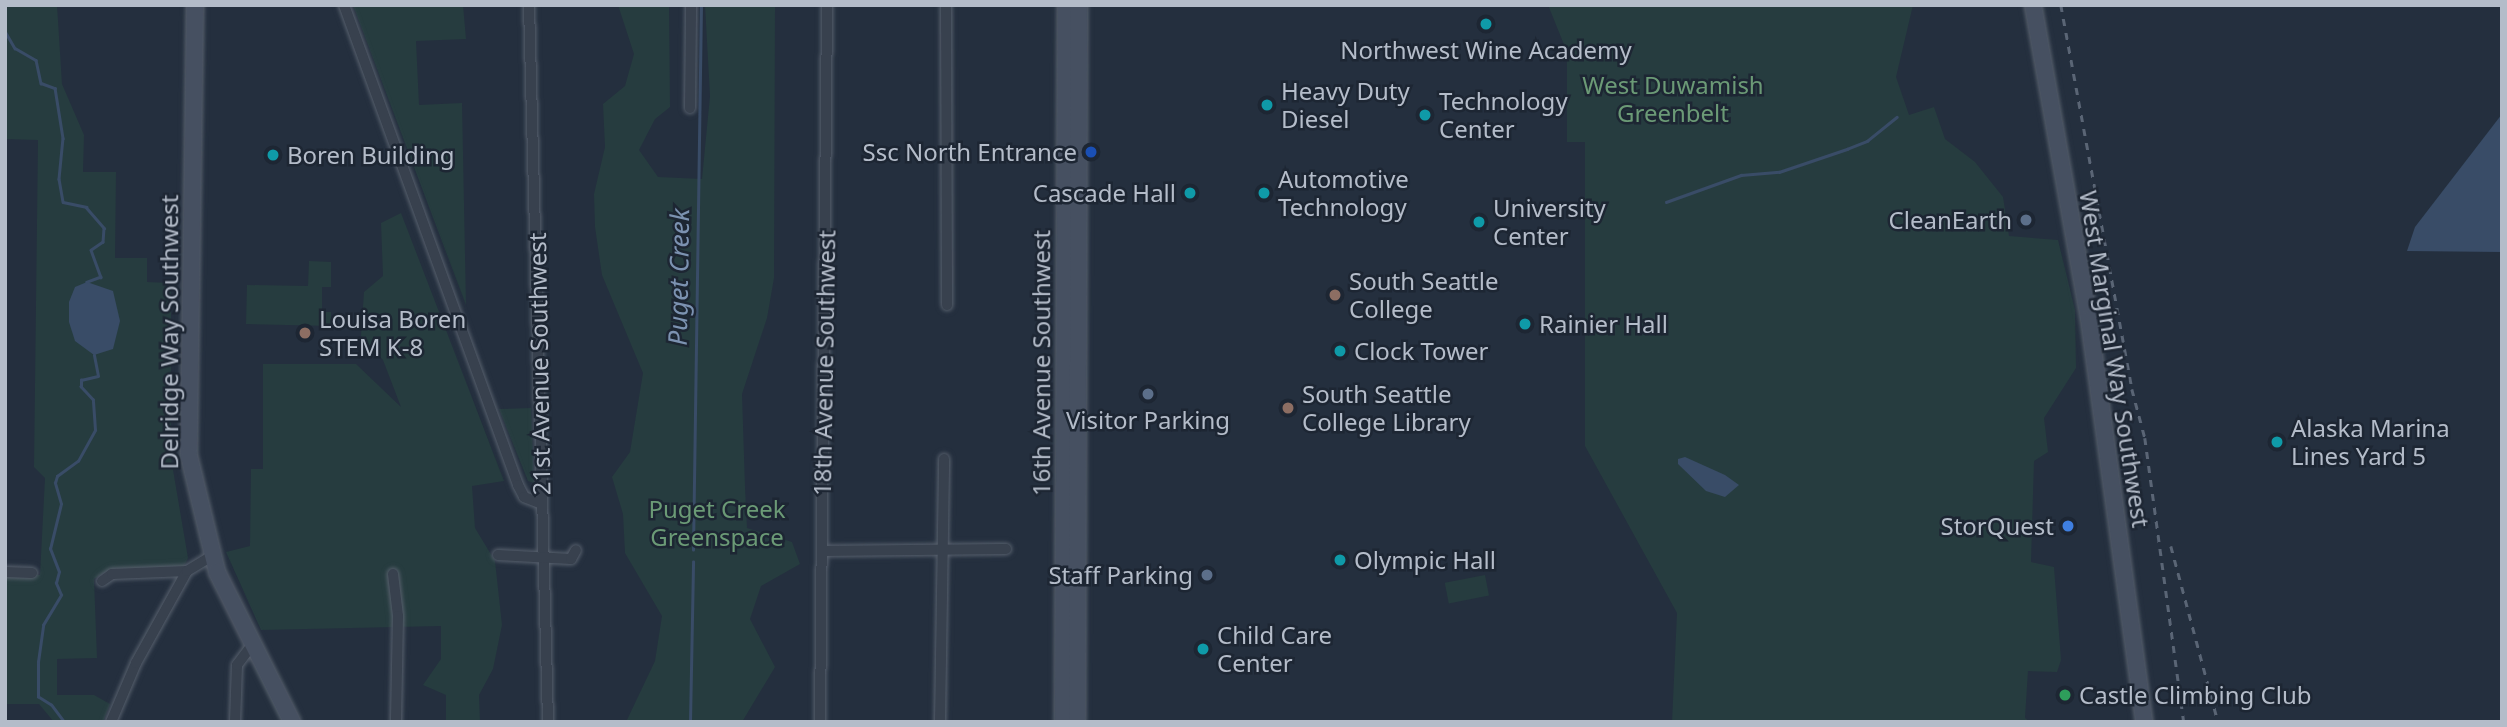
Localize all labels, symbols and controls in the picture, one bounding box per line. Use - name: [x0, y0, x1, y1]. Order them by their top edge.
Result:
- marker: Northwest Wine Academy: [1478, 16, 1494, 32]
- place label: Northwest Wine Academy: [1340, 36, 1632, 64]
- park label: West Duwamish Greenbelt: [1582, 71, 1764, 127]
- place label: Heavy Duty Diesel: [1281, 77, 1410, 133]
- place label: Technology Center: [1439, 87, 1568, 143]
- marker: Heavy Duty Diesel: [1259, 97, 1275, 113]
- marker: Technology Center: [1417, 107, 1433, 123]
- place label: Ssc North Entrance: [863, 138, 1077, 166]
- place label: Boren Building: [287, 141, 455, 169]
- marker: Ssc North Entrance: [1083, 144, 1099, 160]
- marker: Boren Building: [265, 147, 281, 163]
- place label: Automotive Technology: [1278, 165, 1409, 221]
- place label: Cascade Hall: [1033, 179, 1176, 207]
- marker: Cascade Hall: [1182, 185, 1198, 201]
- marker: Automotive Technology: [1256, 185, 1272, 201]
- street label: West Marginal Way Southwest: [2074, 188, 2156, 530]
- street label: Delridge Way Southwest: [155, 194, 183, 470]
- place label: University Center: [1493, 194, 1606, 250]
- place label: CleanEarth: [1889, 206, 2012, 234]
- water label: Puget Creek: [662, 208, 696, 346]
- marker: CleanEarth: [2018, 212, 2034, 228]
- marker: University Center: [1471, 214, 1487, 230]
- street label: 18th Avenue Southwest: [807, 230, 841, 496]
- street label: 16th Avenue Southwest: [1027, 230, 1055, 496]
- street label: 21st Avenue Southwest: [522, 232, 556, 496]
- place label: South Seattle College: [1349, 267, 1498, 323]
- marker: South Seattle College: [1327, 287, 1343, 303]
- place label: Louisa Boren STEM K-8: [319, 305, 466, 361]
- place label: Rainier Hall: [1539, 310, 1668, 338]
- marker: Rainier Hall: [1517, 316, 1533, 332]
- marker: Louisa Boren STEM K-8: [297, 325, 313, 341]
- place label: Clock Tower: [1354, 337, 1488, 365]
- marker: Clock Tower: [1332, 343, 1348, 359]
- place label: South Seattle College Library: [1302, 380, 1471, 436]
- marker: Visitor Parking: [1140, 386, 1156, 402]
- marker: South Seattle College Library: [1280, 400, 1296, 416]
- place label: Visitor Parking: [1066, 406, 1230, 434]
- place label: Alaska Marina Lines Yard 5: [2291, 414, 2450, 470]
- marker: Alaska Marina Lines Yard 5: [2269, 434, 2285, 450]
- park label: Puget Creek Greenspace: [648, 495, 786, 551]
- place label: StorQuest: [1940, 512, 2054, 540]
- marker: StorQuest: [2060, 518, 2076, 534]
- place label: Olympic Hall: [1354, 546, 1496, 574]
- marker: Olympic Hall: [1332, 552, 1348, 568]
- place label: Staff Parking: [1048, 561, 1193, 589]
- marker: Staff Parking: [1199, 567, 1215, 583]
- place label: Child Care Center: [1217, 621, 1332, 677]
- marker: Child Care Center: [1195, 641, 1211, 657]
- place label: Castle Climbing Club: [2079, 681, 2311, 709]
- marker: Castle Climbing Club: [2057, 687, 2073, 703]

